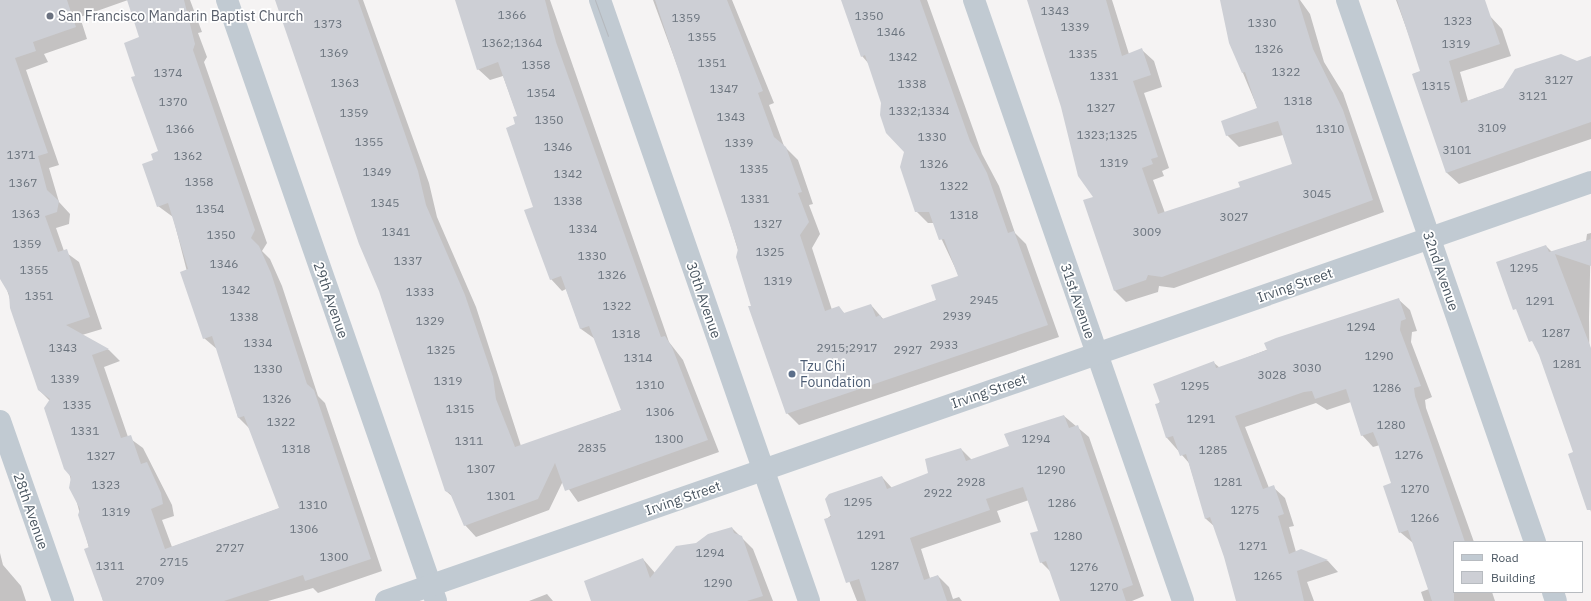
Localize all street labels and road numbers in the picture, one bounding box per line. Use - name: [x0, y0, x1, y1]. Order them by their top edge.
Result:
- street label: 32nd Avenue: [1420, 229, 1462, 313]
- street label: 29th Avenue: [310, 260, 352, 340]
- street label: 30th Avenue: [683, 260, 725, 340]
- street label: 31st Avenue: [1057, 261, 1099, 341]
- street label: Irving Street: [1255, 264, 1335, 306]
- street label: Irving Street: [949, 370, 1029, 412]
- street label: 28th Avenue: [10, 471, 52, 551]
- street label: Irving Street: [643, 477, 723, 519]

